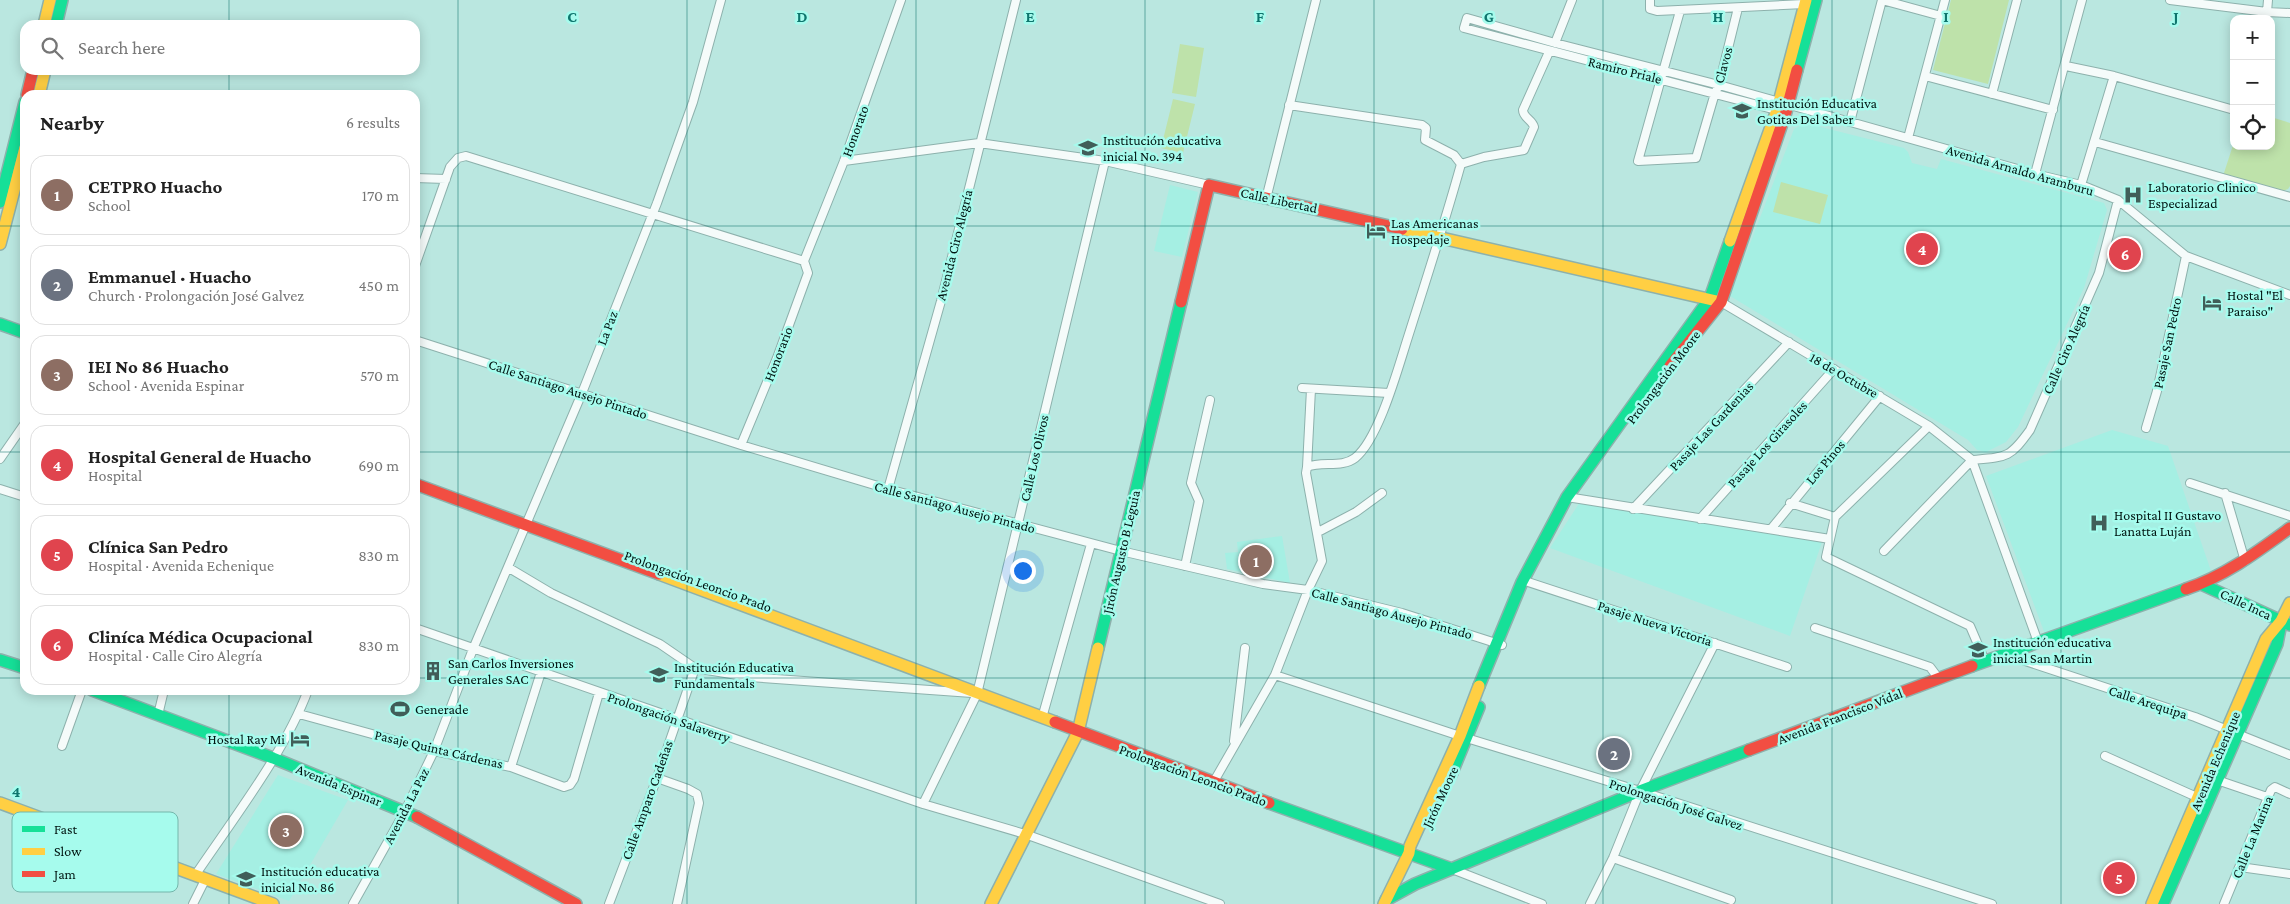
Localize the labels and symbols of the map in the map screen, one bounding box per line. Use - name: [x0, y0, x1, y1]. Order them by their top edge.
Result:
- text: C: [567, 8, 577, 25]
- text: D: [796, 8, 808, 25]
- text: E: [1025, 8, 1035, 25]
- text: F: [1256, 8, 1265, 25]
- text: G: [1484, 8, 1494, 25]
- text: H: [1713, 8, 1724, 25]
- text: I: [1943, 8, 1949, 25]
- text: J: [2171, 8, 2179, 25]
- street label: Clavos: [1710, 45, 1736, 85]
- street label: Ramiro Priale: [1587, 53, 1663, 87]
- place label: Institución Educativa Gotitas Del Saber: [1757, 95, 1878, 127]
- school or university icon: Institución Educativa Gotitas Del Saber: [1731, 100, 1753, 122]
- street label: Honorato: [838, 103, 872, 159]
- place label: Institución educativa inicial No. 394: [1103, 132, 1222, 164]
- school or university icon: Institución educativa inicial No. 394: [1077, 137, 1099, 159]
- street label: Avenida Arnaldo Aramburu: [1944, 141, 2096, 199]
- place label: Laboratorio Clinico Especializad: [2148, 179, 2256, 211]
- street label: Calle Libertad: [1239, 184, 1320, 216]
- hospital icon: Laboratorio Clinico Especializad: [2122, 184, 2144, 206]
- street label: Avenida Ciro Alegría: [932, 187, 976, 302]
- place label: Las Americanas Hospedaje: [1391, 215, 1478, 248]
- hotel icon: Las Americanas Hospedaje: [1365, 220, 1387, 242]
- pin: 4: [1906, 230, 1938, 268]
- pin: 6: [2109, 235, 2141, 273]
- place label: Hostal "El Paraiso": [2227, 287, 2283, 319]
- hotel icon: Hostal "El Paraiso": [2201, 292, 2223, 314]
- street label: Pasaje San Pedro: [2150, 296, 2185, 390]
- street label: Calle Ciro Alegría: [2039, 301, 2093, 396]
- street label: La Paz: [593, 309, 621, 347]
- street label: Honorario: [760, 324, 796, 384]
- street label: Prolongación Moore: [1623, 327, 1703, 427]
- street label: 18 de Octubre: [1807, 349, 1881, 401]
- street label: Calle Santiago Ausejo Pintado: [486, 356, 649, 423]
- street label: Pasaje Las Gardenias: [1666, 378, 1757, 474]
- street label: Pasaje Los Girasoles: [1724, 397, 1811, 491]
- street label: Calle Los Olivos: [1016, 413, 1052, 503]
- street label: Los Pinos: [1802, 437, 1848, 487]
- street label: Calle Santiago Ausejo Pintado: [873, 478, 1037, 537]
- street label: Jirón Augusto B Leguia: [1099, 488, 1143, 617]
- place label: Hospital II Gustavo Lanatta Luján: [2114, 507, 2221, 540]
- hospital icon: Hospital II Gustavo Lanatta Luján: [2088, 512, 2110, 534]
- pin: 1: [1240, 542, 1272, 580]
- street label: Prolongación Leoncio Prado: [622, 547, 774, 615]
- your location: [1010, 558, 1036, 584]
- street label: Calle Santiago Ausejo Pintado: [1310, 584, 1474, 643]
- street label: Calle Inca: [2218, 585, 2275, 623]
- street label: Pasaje Nueva Victoria: [1595, 597, 1715, 650]
- place label: Institución educativa inicial San Martin: [1993, 634, 2112, 666]
- school or university icon: Institución educativa inicial San Martin: [1967, 639, 1989, 661]
- place label: San Carlos Inversiones Generales SAC: [448, 655, 574, 687]
- place label: Institución Educativa Fundamentals: [674, 659, 795, 691]
- building icon: San Carlos Inversiones Generales SAC: [422, 660, 444, 682]
- school or university icon: Institución Educativa Fundamentals: [648, 664, 670, 686]
- street label: Calle Arequipa: [2107, 682, 2190, 722]
- street label: Avenida Francisco Vidal: [1775, 685, 1905, 747]
- street label: Prolongación Salaverry: [606, 689, 733, 746]
- sports icon: Generade: [389, 698, 411, 720]
- place label: Generade: [415, 701, 468, 717]
- street label: Avenida Echenique: [2187, 709, 2243, 813]
- street label: Pasaje Quinta Cárdenas: [373, 726, 505, 773]
- hotel icon: Hostal Ray Mi: [289, 728, 311, 750]
- place label: Hostal Ray Mi: [208, 731, 285, 747]
- pin: 2: [1598, 735, 1630, 773]
- street label: Calle Amparo Cadeñas: [618, 738, 676, 862]
- street label: Prolongación Leoncio Prado: [1117, 741, 1269, 809]
- street label: Avenida Espinar: [294, 761, 384, 809]
- street label: Jirón Moore: [1418, 764, 1461, 832]
- street label: Avenida La Paz: [380, 765, 432, 847]
- street label: Prolongación José Galvez: [1607, 775, 1745, 833]
- text: 4: [12, 783, 21, 800]
- street label: Calle La Marina: [2228, 793, 2276, 881]
- legend: [12, 812, 178, 892]
- pin: 3: [270, 812, 302, 850]
- text: Fast: [54, 821, 78, 837]
- text: Slow: [54, 843, 82, 859]
- pin: 5: [2103, 859, 2135, 897]
- place label: Institución educativa inicial No. 86: [261, 863, 380, 895]
- text: Jam: [52, 866, 76, 882]
- school or university icon: Institución educativa inicial No. 86: [235, 868, 257, 890]

